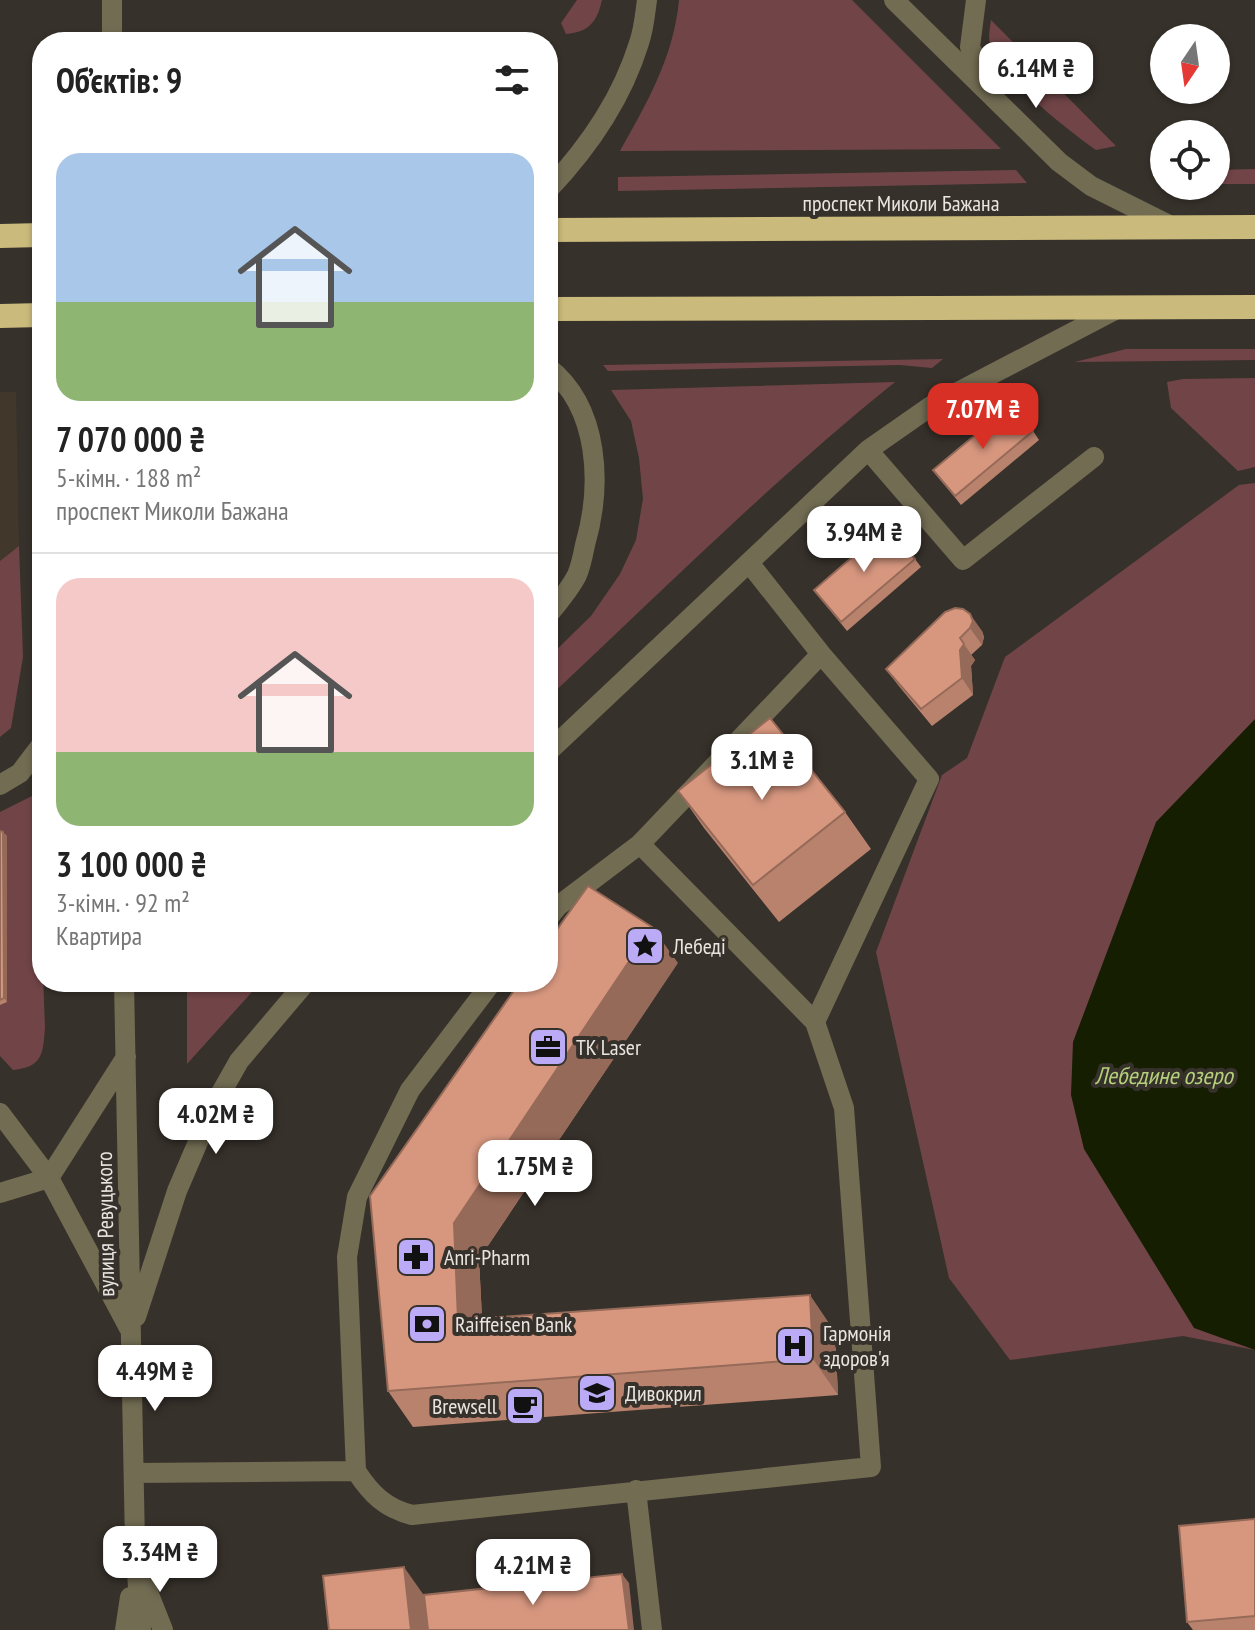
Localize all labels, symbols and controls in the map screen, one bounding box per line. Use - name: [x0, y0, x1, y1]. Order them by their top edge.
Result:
- north arrow: [1150, 24, 1230, 104]
- map controls: [1150, 24, 1230, 200]
- pin: 6.14M ₴: [962, 42, 1110, 110]
- text: 6.14M ₴: [997, 51, 1075, 84]
- text: Об’єктів: 9: [56, 58, 182, 102]
- icon: filters: [490, 58, 534, 102]
- button: locate: [1150, 120, 1230, 200]
- street label: проспект Миколи Бажана: [803, 189, 999, 217]
- icon: home: [223, 205, 367, 349]
- pin: 7.07M ₴: [909, 383, 1057, 451]
- text: 7.07M ₴: [945, 392, 1021, 425]
- text: 7 070 000 ₴: [56, 417, 205, 461]
- text: 5-кімн. · 188 m²: [56, 461, 201, 494]
- text: проспект Миколи Бажана: [56, 494, 289, 527]
- pin: 3.94M ₴: [790, 506, 938, 574]
- text: 3.94M ₴: [825, 515, 903, 548]
- icon: home: [223, 630, 367, 774]
- pin: 3.1M ₴: [697, 734, 827, 802]
- text: 3.1M ₴: [729, 743, 795, 776]
- text: 3 100 000 ₴: [56, 842, 207, 886]
- text: 3-кімн. · 92 m²: [56, 886, 190, 919]
- text: Квартира: [56, 919, 142, 952]
- place icon: Лебеді: [624, 925, 666, 967]
- place label: Лебеді: [672, 932, 726, 960]
- office icon: TK Laser: [527, 1026, 569, 1068]
- place label: TK Laser: [576, 1033, 641, 1061]
- water label: Лебедине озеро: [1094, 1060, 1235, 1091]
- pin: 4.02M ₴: [142, 1088, 290, 1156]
- text: 4.02M ₴: [177, 1097, 255, 1130]
- pin: 1.75M ₴: [461, 1140, 609, 1208]
- text: 1.75M ₴: [496, 1149, 574, 1182]
- street label: вулиця Ревуцького: [90, 1151, 120, 1297]
- pharmacy icon: Anri-Pharm: [395, 1236, 437, 1278]
- place label: Anri-Pharm: [444, 1243, 530, 1271]
- bank icon: Raiffeisen Bank: [406, 1303, 448, 1345]
- place label: Raiffeisen Bank: [455, 1310, 573, 1338]
- place label: Гармонія здоров'я: [823, 1319, 891, 1372]
- hospital icon: Гармонія здоров'я: [774, 1325, 816, 1367]
- pin: 4.49M ₴: [81, 1345, 229, 1413]
- text: 4.49M ₴: [116, 1354, 194, 1387]
- school or university icon: Дивокрил: [576, 1372, 618, 1414]
- place label: Дивокрил: [625, 1379, 702, 1407]
- cafe icon: Brewsell: [504, 1385, 546, 1427]
- place label: Brewsell: [432, 1392, 498, 1420]
- pin: 3.34M ₴: [86, 1526, 234, 1594]
- text: 3.34M ₴: [121, 1535, 199, 1568]
- pin: 4.21M ₴: [459, 1539, 607, 1607]
- text: 4.21M ₴: [494, 1548, 572, 1581]

